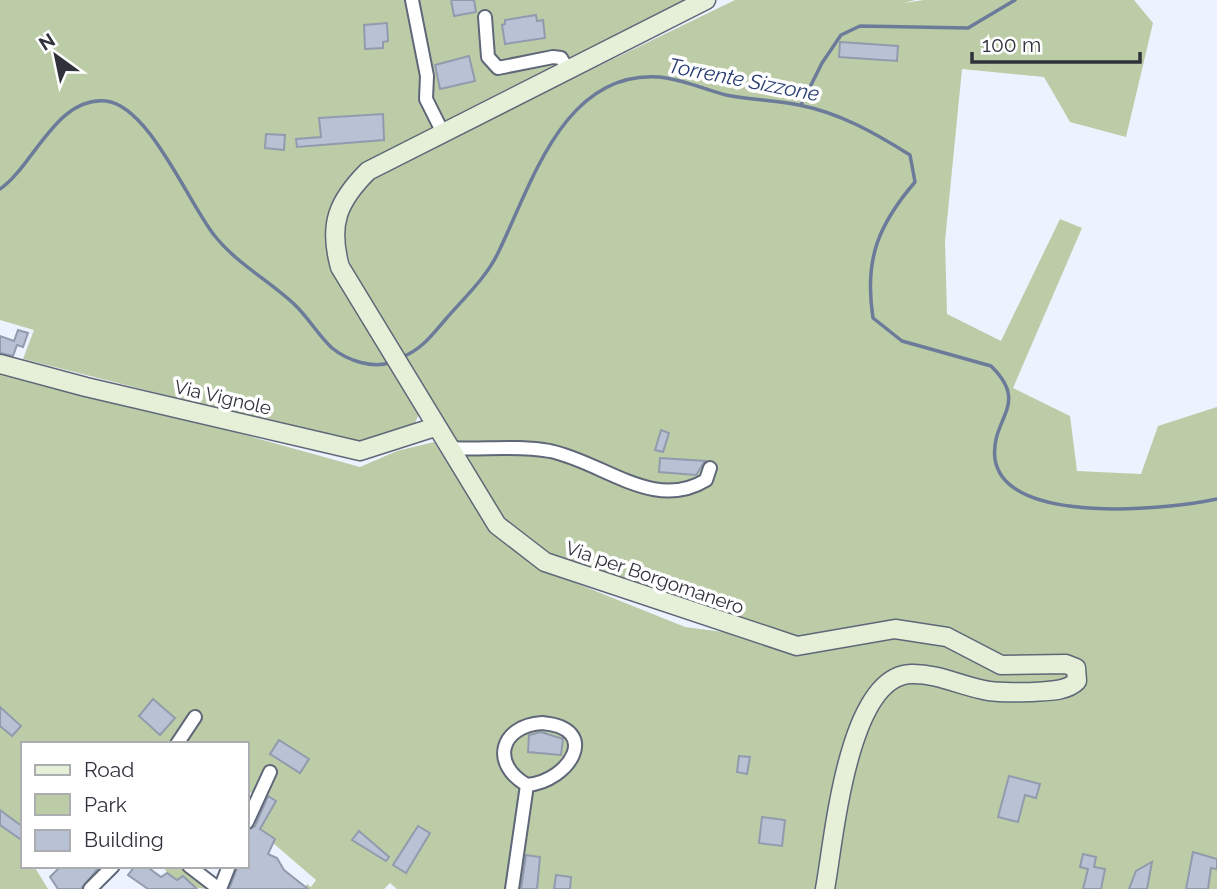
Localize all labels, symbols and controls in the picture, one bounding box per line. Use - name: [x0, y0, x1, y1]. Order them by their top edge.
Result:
- north arrow: [21, 21, 91, 91]
- scale bar: [972, 21, 1140, 65]
- text: N: [35, 29, 59, 55]
- text: 100 m: [982, 32, 1041, 57]
- water label: Torrente Sizzone: [667, 53, 822, 106]
- street label: Via Vignole: [172, 375, 274, 419]
- street label: Via per Borgomanero: [563, 536, 747, 618]
- legend: [21, 742, 248, 868]
- text: Road: [84, 757, 134, 782]
- text: Park: [84, 792, 127, 817]
- text: Building: [84, 827, 164, 852]

